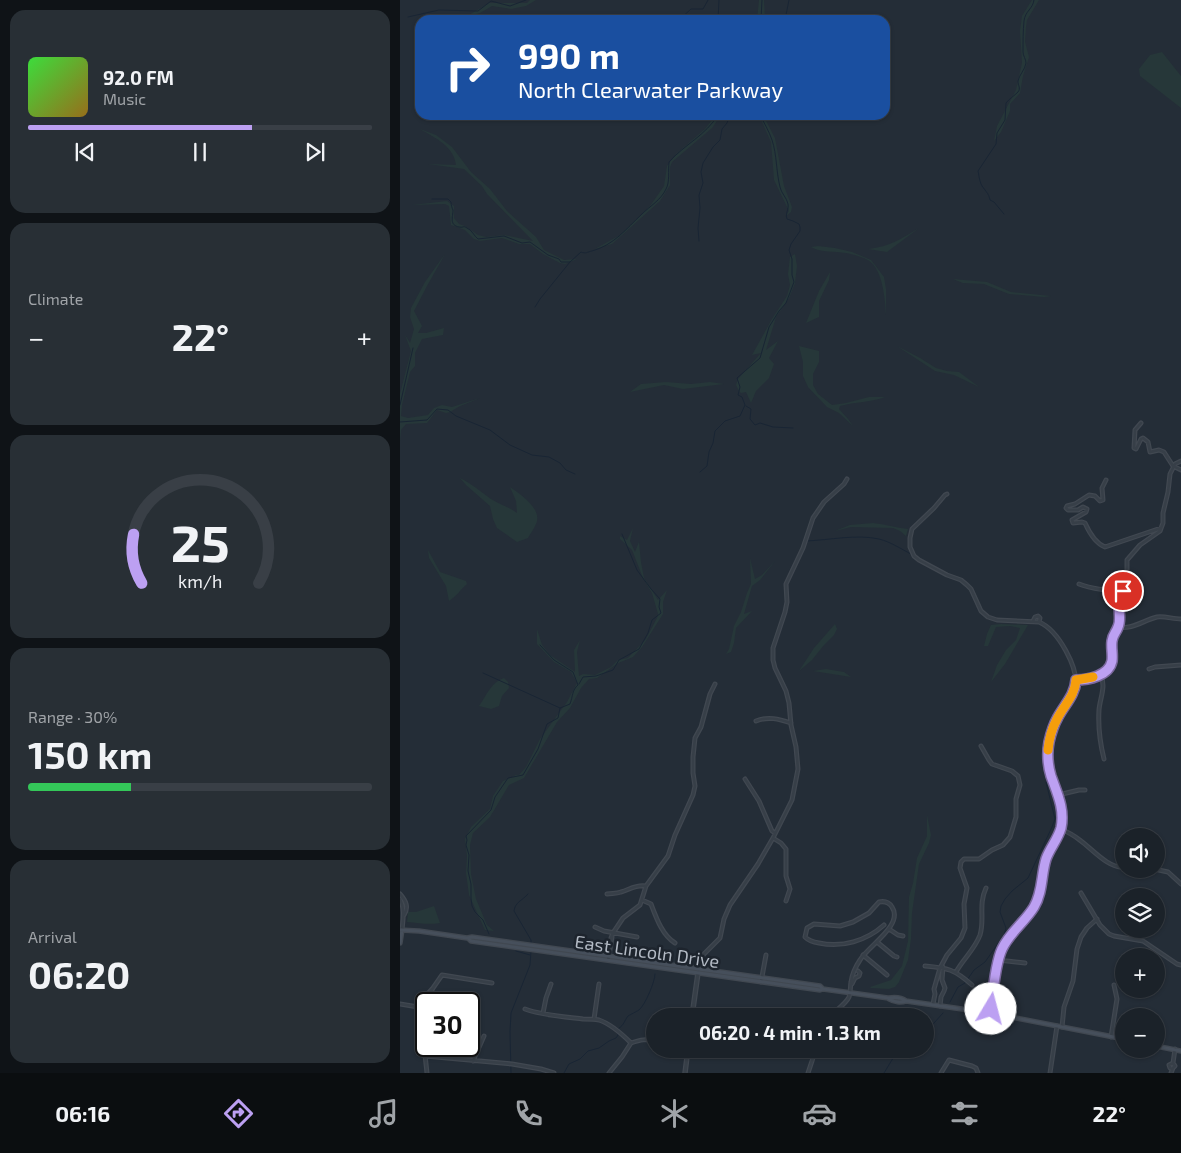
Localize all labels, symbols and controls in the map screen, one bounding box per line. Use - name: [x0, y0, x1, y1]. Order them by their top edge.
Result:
- text: 990 m: [518, 34, 620, 76]
- icon: right: [435, 35, 500, 100]
- text: 92.0 FM: [103, 66, 174, 89]
- text: North Clearwater Parkway: [518, 76, 783, 102]
- text: Music: [103, 89, 146, 108]
- icon: previous: [71, 138, 99, 166]
- icon: pause: [186, 138, 214, 166]
- icon: next: [301, 138, 329, 166]
- text: Climate: [28, 289, 83, 308]
- text: 22°: [172, 313, 229, 359]
- text: −: [28, 320, 44, 354]
- text: +: [357, 320, 372, 354]
- text: 25: [171, 510, 229, 572]
- text: km/h: [178, 570, 222, 592]
- pin: [1102, 570, 1144, 612]
- icon: arrive: [1109, 577, 1137, 605]
- text: Range · 30%: [28, 707, 117, 726]
- text: 150 km: [28, 731, 152, 777]
- map controls: [1115, 828, 1165, 1058]
- button: sound: [1115, 828, 1165, 878]
- button: layers: [1115, 888, 1165, 938]
- text: Arrival: [28, 927, 77, 946]
- street label: East Lincoln Drive: [574, 930, 721, 972]
- button: +: [1115, 948, 1165, 998]
- text: 06:20: [28, 951, 130, 997]
- position arrow: [964, 982, 1016, 1034]
- speed limit sign: 30: [415, 992, 480, 1057]
- button: −: [1115, 1008, 1165, 1058]
- text: 06:20 · 4 min · 1.3 km: [699, 1021, 881, 1044]
- icon: directions: [221, 1096, 256, 1131]
- icon: music: [366, 1096, 401, 1131]
- icon: phone: [511, 1096, 546, 1131]
- icon: climate: [657, 1096, 692, 1131]
- icon: car: [802, 1096, 837, 1131]
- icon: filters: [947, 1096, 982, 1131]
- text: 06:16: [55, 1100, 110, 1126]
- text: 22°: [1093, 1100, 1126, 1126]

